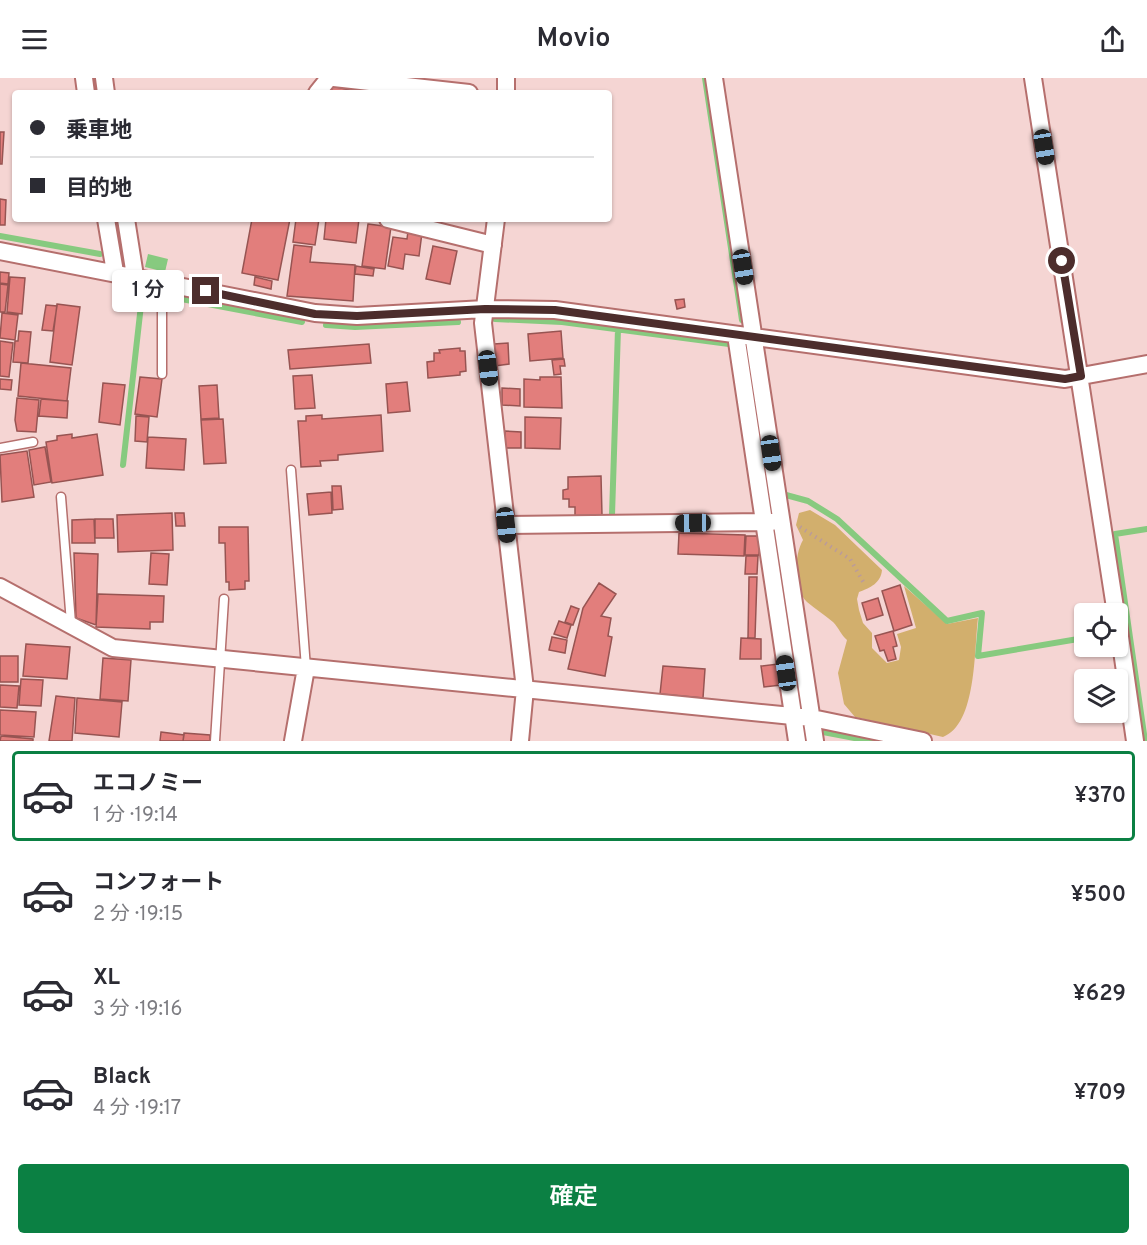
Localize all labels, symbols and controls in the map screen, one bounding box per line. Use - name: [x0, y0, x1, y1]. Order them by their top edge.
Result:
- text: Movio: [537, 22, 611, 56]
- icon: menu: [18, 23, 51, 56]
- icon: share: [1096, 23, 1129, 56]
- text: 乗車地: [66, 118, 132, 145]
- car: [1032, 128, 1056, 166]
- text: 目的地: [66, 176, 132, 203]
- route start: [1048, 247, 1075, 274]
- car: [731, 248, 755, 286]
- callout: 1 分: [113, 270, 185, 312]
- route end: [192, 277, 219, 304]
- text: 1 分: [132, 278, 164, 304]
- car: [477, 349, 499, 387]
- car: [760, 434, 782, 472]
- car: [495, 506, 517, 544]
- car: [675, 514, 711, 532]
- map controls: [1074, 603, 1128, 723]
- button: locate: [1074, 603, 1128, 657]
- car: [775, 654, 797, 692]
- button: layers: [1074, 669, 1128, 723]
- icon: car: [21, 769, 75, 823]
- text: エコノミー: [93, 771, 203, 798]
- text: ¥370: [1074, 783, 1126, 810]
- text: 1 分 · 19:14: [93, 803, 178, 829]
- icon: car: [21, 868, 75, 922]
- text: コンフォート: [93, 870, 224, 897]
- text: ¥500: [1071, 882, 1126, 909]
- text: 2 分 · 19:15: [93, 902, 183, 928]
- text: XL: [93, 965, 120, 992]
- icon: car: [21, 967, 75, 1021]
- text: ¥629: [1073, 981, 1126, 1008]
- text: 3 分 · 19:16: [93, 997, 182, 1023]
- text: Black: [93, 1064, 151, 1091]
- icon: car: [21, 1066, 75, 1120]
- text: ¥709: [1074, 1080, 1126, 1107]
- text: 4 分 · 19:17: [93, 1096, 181, 1122]
- button: 確定: [18, 1164, 1129, 1233]

